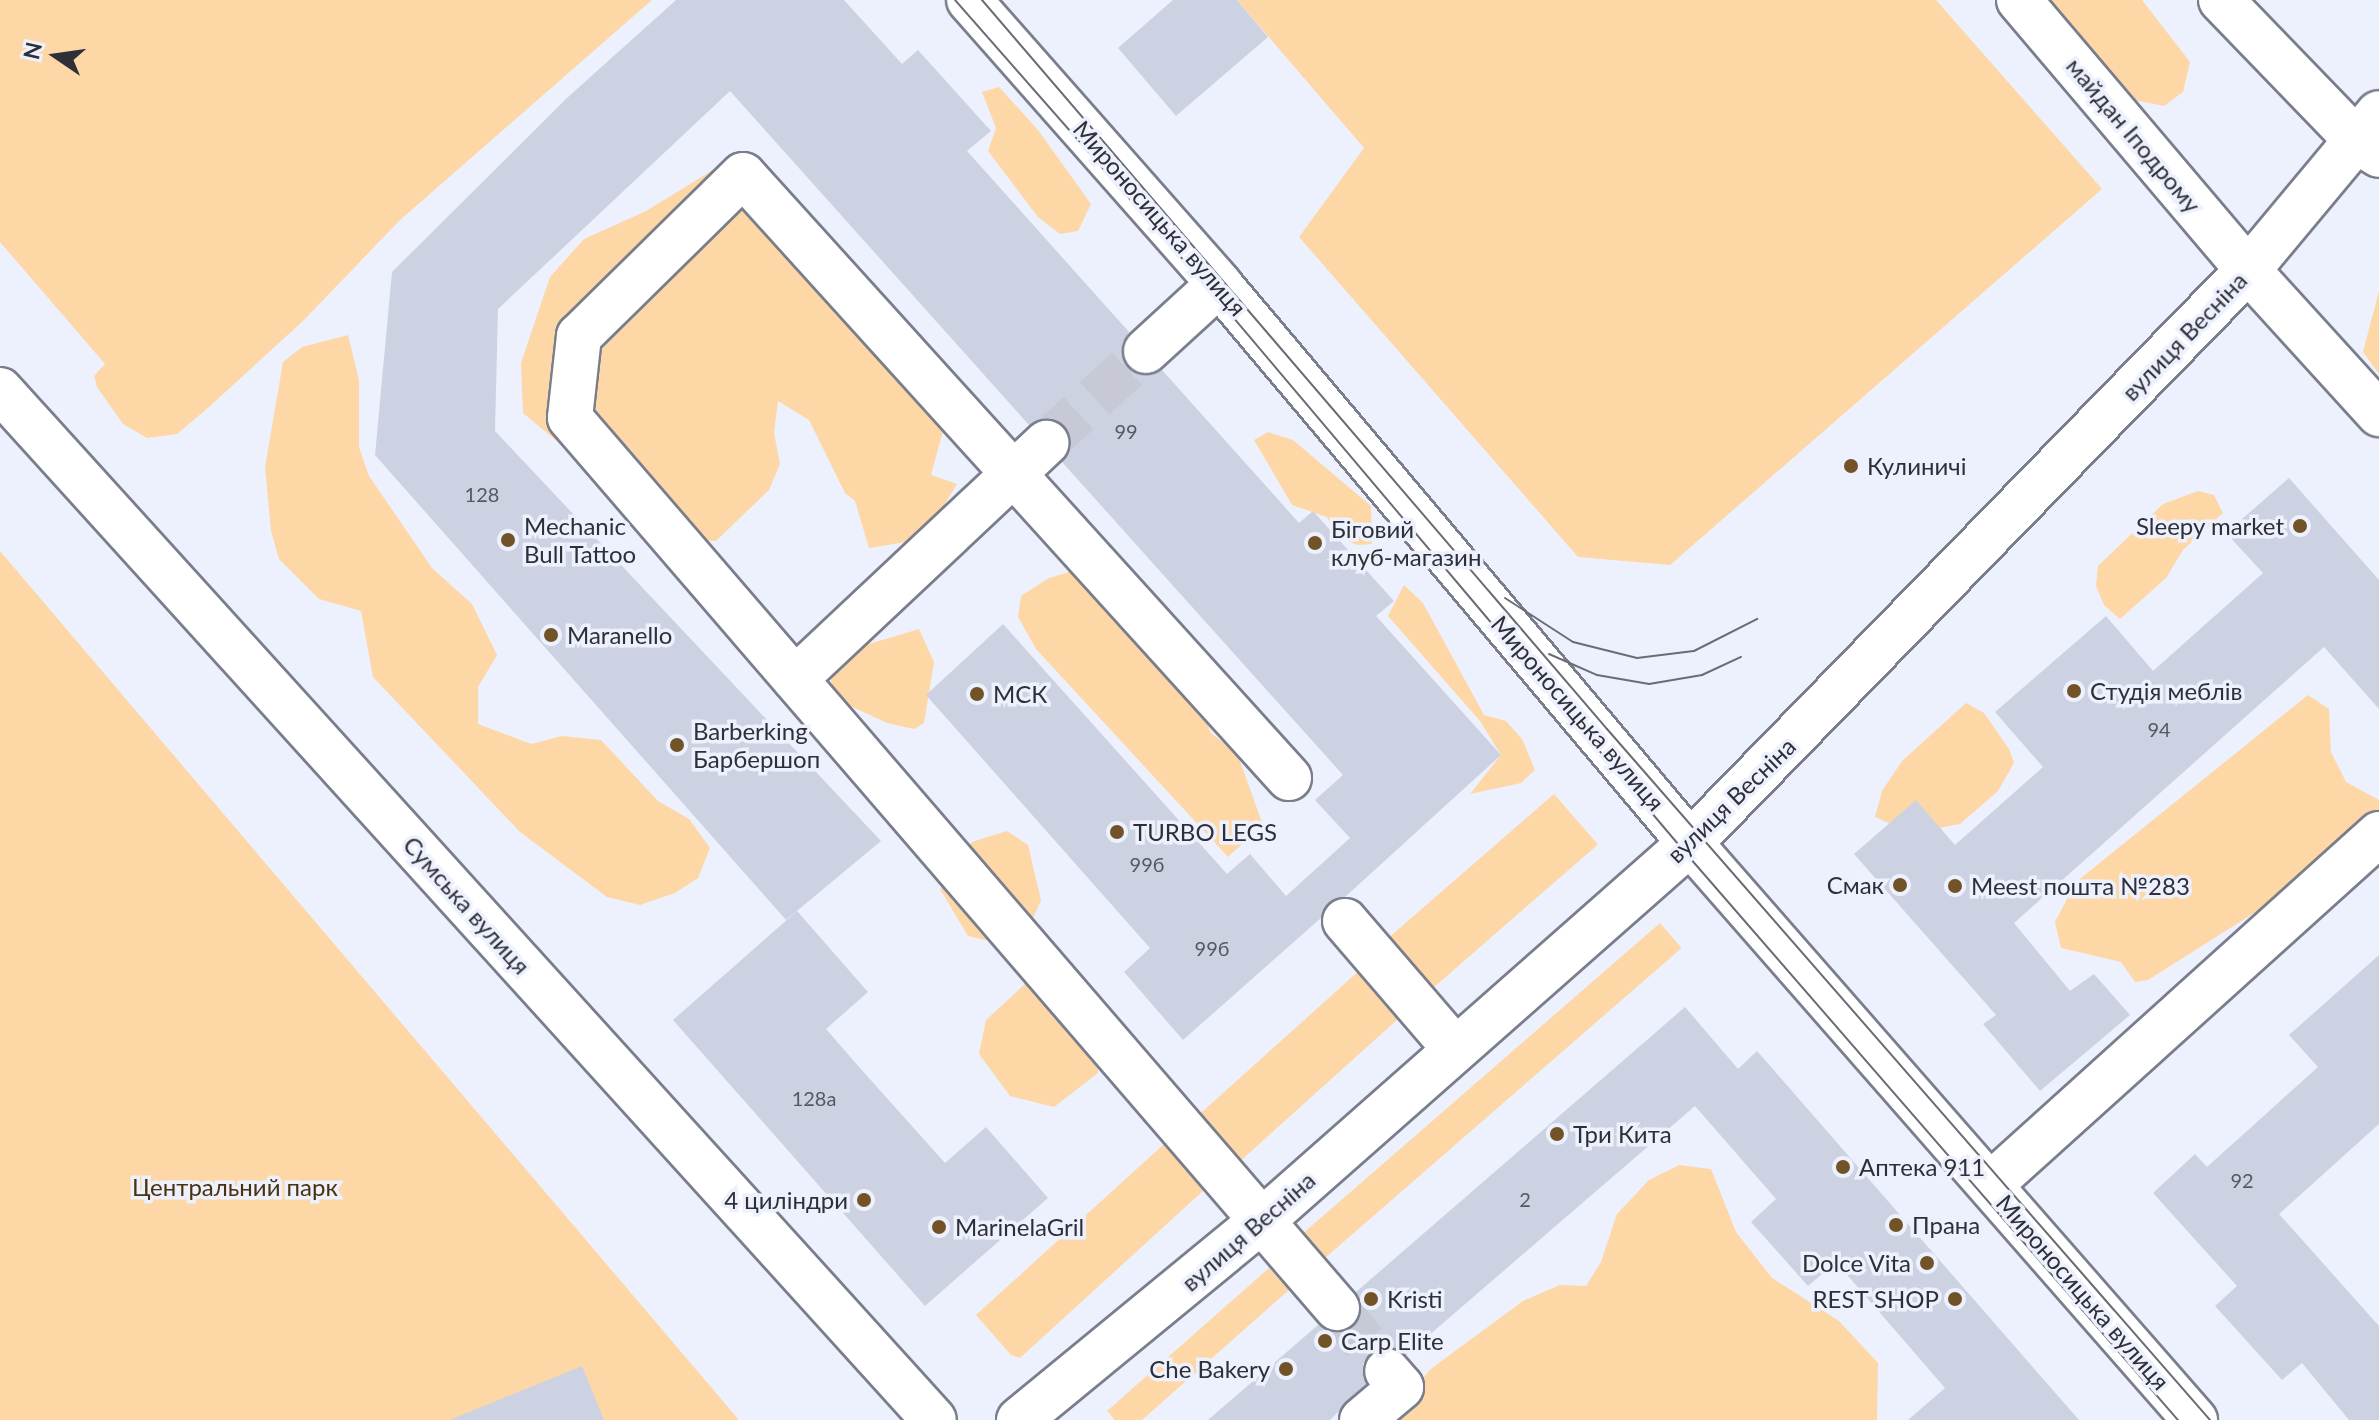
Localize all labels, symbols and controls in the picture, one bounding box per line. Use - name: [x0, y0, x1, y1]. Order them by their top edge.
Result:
- north arrow: [16, 16, 96, 96]
- text: N: [17, 39, 47, 62]
- street label: майдан Іподрому: [2061, 52, 2207, 218]
- street label: Мироносицька вулиця: [1067, 115, 1253, 321]
- street label: вулиця Весніна: [2116, 266, 2252, 406]
- house number: 99: [1114, 419, 1138, 443]
- place label: Кулиничі: [1867, 452, 1966, 480]
- marker: Кулиничі: [1842, 457, 1860, 475]
- house number: 128: [465, 482, 499, 506]
- place label: Mechanic Bull Tattoo: [524, 512, 637, 568]
- place label: Sleepy market: [2135, 512, 2284, 540]
- place label: Біговий клуб-магазин: [1331, 515, 1481, 571]
- marker: Sleepy market: [2291, 517, 2309, 535]
- marker: Mechanic Bull Tattoo: [499, 531, 517, 549]
- marker: Біговий клуб-магазин: [1306, 534, 1324, 552]
- street label: Мироносицька вулиця: [1485, 610, 1671, 816]
- place label: Maranello: [567, 621, 672, 649]
- marker: Maranello: [542, 626, 560, 644]
- place label: Студія меблів: [2090, 677, 2242, 705]
- place label: МСК: [993, 680, 1047, 708]
- marker: Студія меблів: [2065, 682, 2083, 700]
- marker: МСК: [968, 685, 986, 703]
- place label: Barberking Барбершоп: [693, 717, 820, 773]
- house number: 94: [2147, 717, 2171, 741]
- street label: вулиця Весніна: [1661, 732, 1801, 868]
- marker: Barberking Барбершоп: [668, 736, 686, 754]
- place label: TURBO LEGS: [1133, 818, 1277, 846]
- marker: TURBO LEGS: [1108, 823, 1126, 841]
- street label: Сумська вулиця: [398, 830, 536, 980]
- house number: 99б: [1130, 852, 1164, 876]
- place label: Смак: [1827, 871, 1884, 899]
- place label: Meest пошта №283: [1971, 872, 2190, 900]
- marker: Смак: [1891, 876, 1909, 894]
- marker: Meest пошта №283: [1946, 877, 1964, 895]
- house number: 99б: [1195, 936, 1229, 960]
- house number: 128а: [792, 1086, 836, 1110]
- place label: Три Кита: [1573, 1120, 1672, 1148]
- marker: Три Кита: [1548, 1125, 1566, 1143]
- place label: Аптека 911: [1859, 1153, 1985, 1181]
- marker: Аптека 911: [1834, 1158, 1852, 1176]
- street label: вулиця Весніна: [1175, 1165, 1321, 1297]
- house number: 92: [2230, 1168, 2254, 1192]
- park label: Центральний парк: [132, 1173, 338, 1201]
- place label: 4 циліндри: [724, 1186, 848, 1214]
- house number: 2: [1519, 1187, 1531, 1211]
- street label: Мироносицька вулиця: [1990, 1189, 2176, 1395]
- marker: 4 циліндри: [855, 1191, 873, 1209]
- place label: Прана: [1912, 1211, 1980, 1239]
- place label: MarinelaGril: [955, 1213, 1084, 1241]
- marker: Прана: [1887, 1216, 1905, 1234]
- marker: MarinelaGril: [930, 1218, 948, 1236]
- place label: Dolce Vita: [1801, 1249, 1911, 1277]
- marker: Dolce Vita: [1918, 1254, 1936, 1272]
- place label: Kristi: [1387, 1285, 1443, 1313]
- place label: REST SHOP: [1812, 1285, 1939, 1313]
- marker: Kristi: [1362, 1290, 1380, 1308]
- marker: REST SHOP: [1946, 1290, 1964, 1308]
- place label: Carp Elite: [1341, 1327, 1444, 1355]
- marker: Carp Elite: [1316, 1332, 1334, 1350]
- place label: Che Bakery: [1149, 1355, 1270, 1383]
- marker: Che Bakery: [1277, 1360, 1295, 1378]

